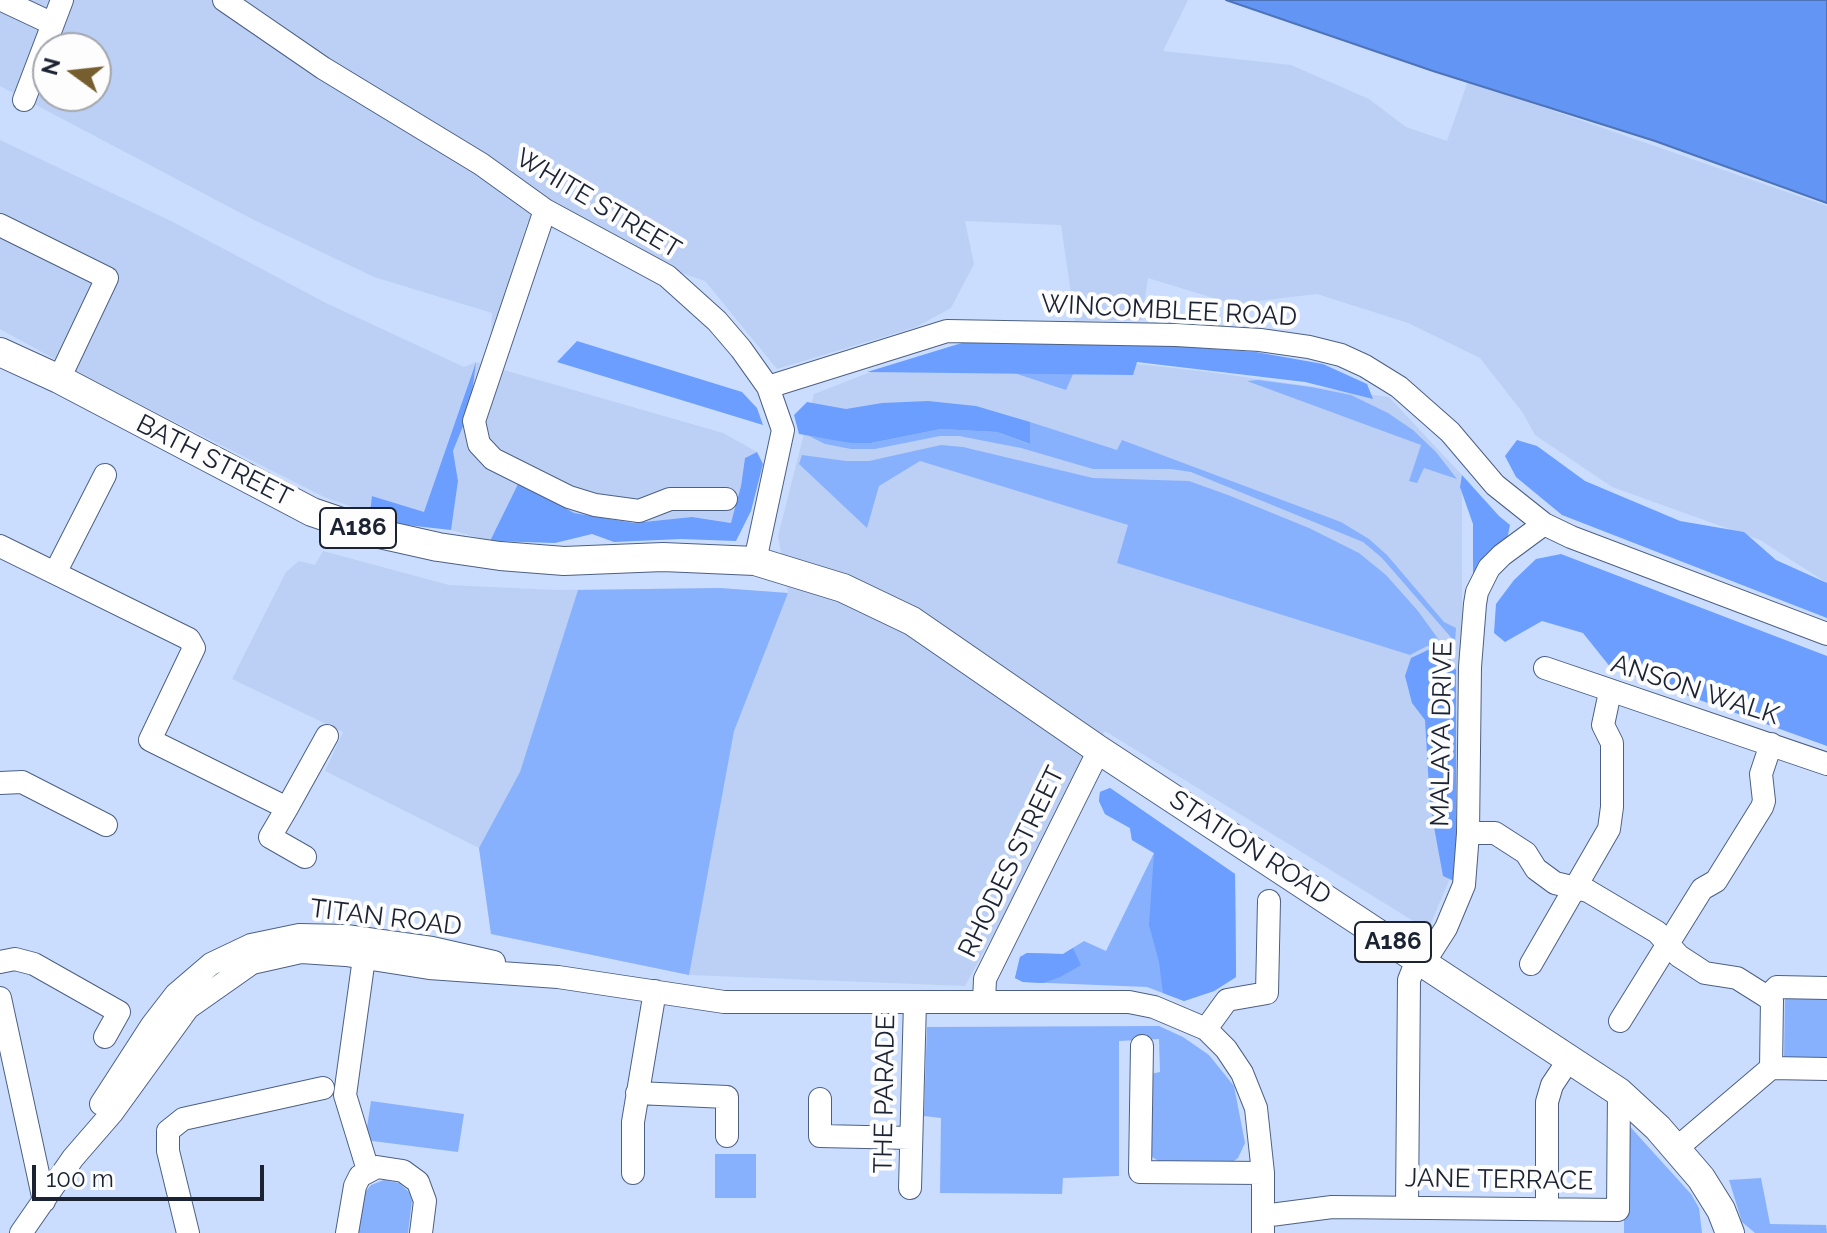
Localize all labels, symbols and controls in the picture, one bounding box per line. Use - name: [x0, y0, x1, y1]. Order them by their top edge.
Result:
- north arrow: [32, 32, 112, 112]
- text: N: [36, 55, 65, 78]
- street label: WHITE STREET: [510, 142, 686, 266]
- street label: WINCOMBLEE ROAD: [1040, 289, 1298, 333]
- street label: BATH STREET: [131, 408, 297, 514]
- road number: A186: [320, 508, 396, 548]
- street label: MALAYA DRIVE: [1425, 641, 1459, 827]
- street label: ANSON WALK: [1607, 648, 1783, 732]
- street label: RHODES STREET: [952, 761, 1072, 963]
- street label: STATION ROAD: [1163, 784, 1337, 912]
- street label: TITAN ROAD: [308, 893, 464, 943]
- road number: A186: [1355, 922, 1431, 962]
- street label: THE PARADE: [868, 1014, 902, 1174]
- scale bar: [36, 1149, 268, 1199]
- street label: JANE TERRACE: [1405, 1163, 1593, 1197]
- text: 100 m: [46, 1164, 114, 1193]

